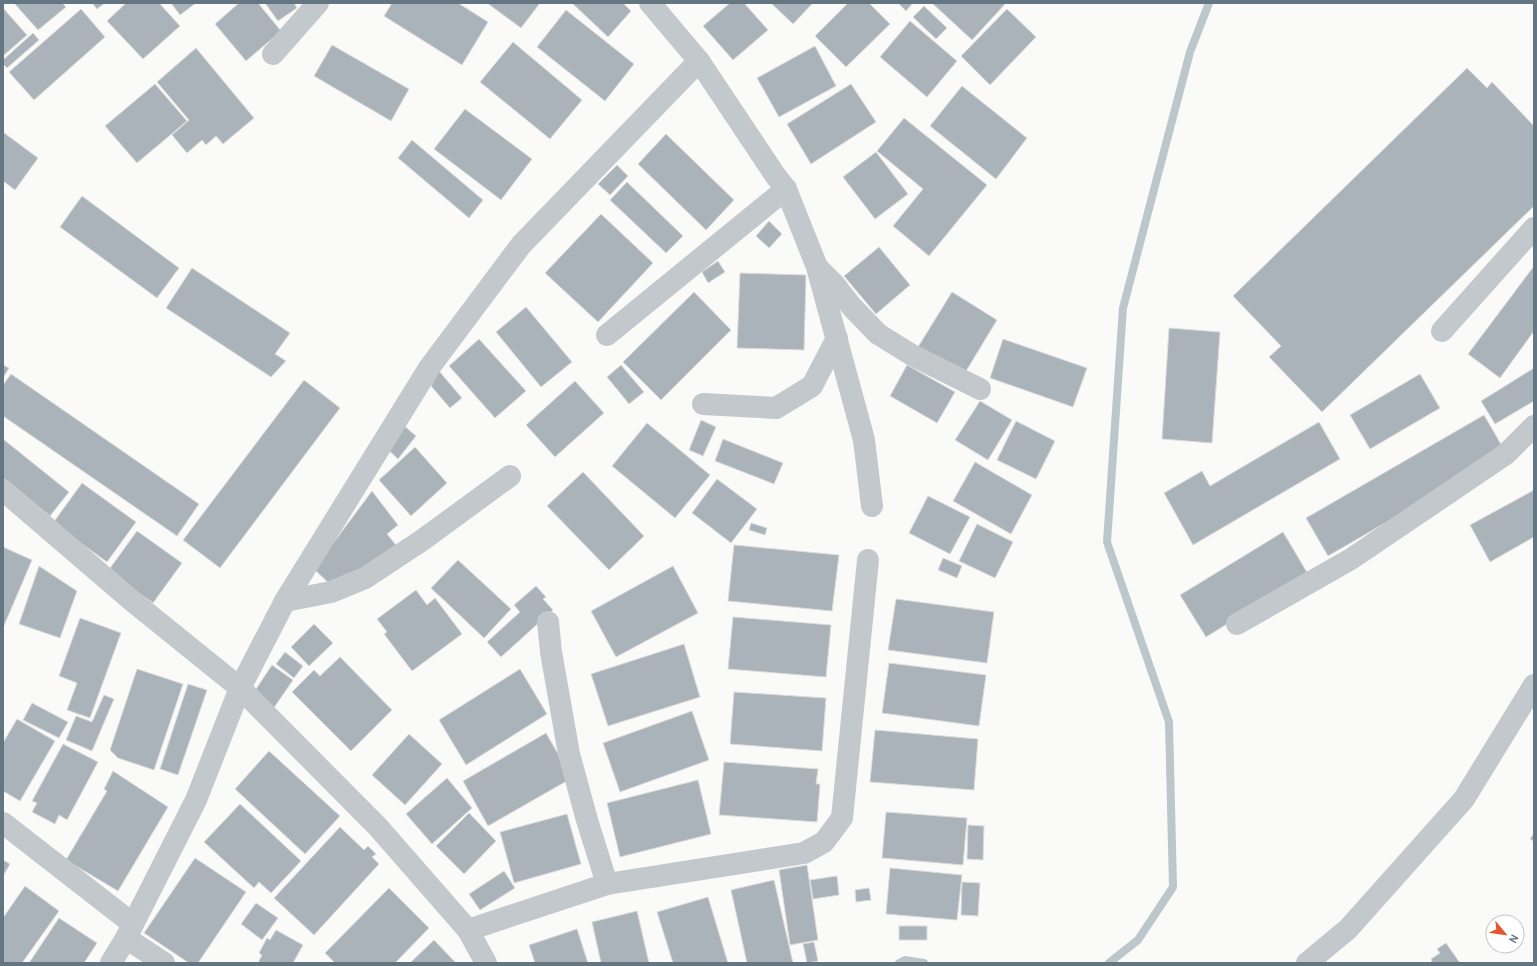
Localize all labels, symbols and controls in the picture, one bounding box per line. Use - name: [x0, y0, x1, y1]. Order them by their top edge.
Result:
- north arrow: [1485, 914, 1525, 954]
- text: N: [1506, 932, 1522, 946]

